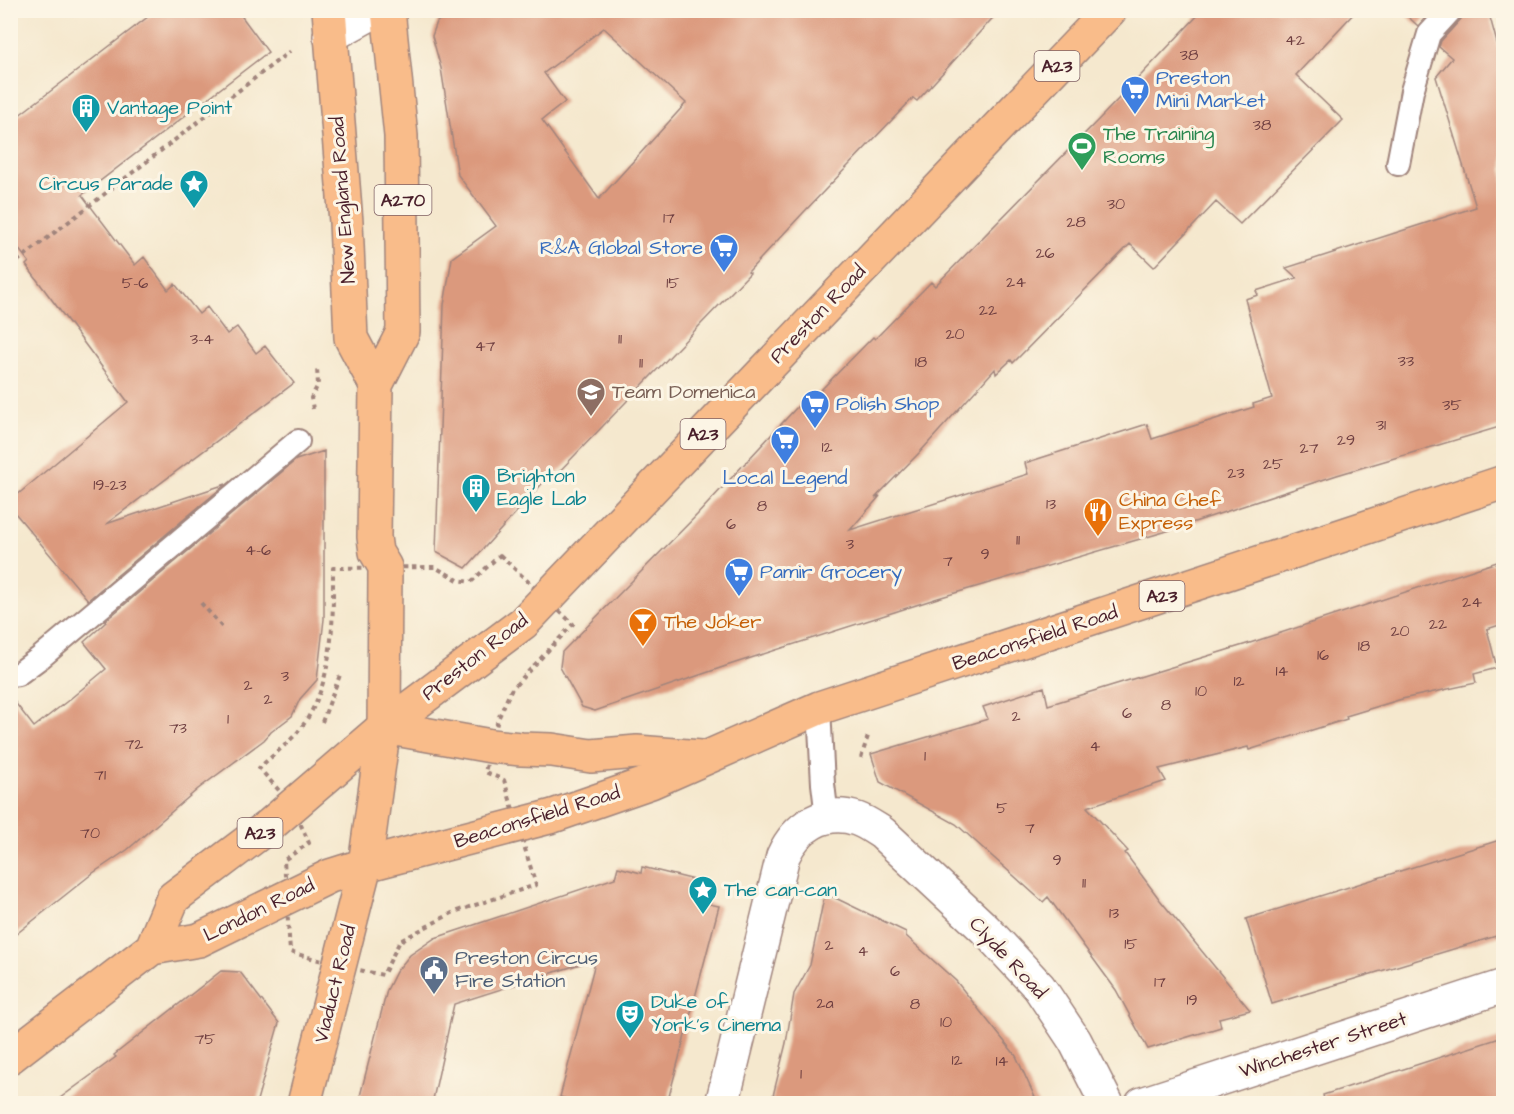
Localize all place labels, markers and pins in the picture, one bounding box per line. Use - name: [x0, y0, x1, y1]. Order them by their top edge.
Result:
- place label: Preston Mini Market: [1156, 64, 1266, 115]
- supermarket icon: Preston Mini Market: [1119, 74, 1151, 116]
- building icon: Vantage Point: [70, 92, 102, 134]
- place label: Vantage Point: [107, 94, 232, 123]
- place label: The Training Rooms: [1103, 120, 1214, 171]
- sports icon: The Training Rooms: [1066, 130, 1098, 172]
- place icon: Circus Parade: [178, 168, 210, 210]
- place label: Circus Parade: [39, 170, 173, 198]
- supermarket icon: R&A Global Store: [708, 232, 740, 274]
- place label: R&A Global Store: [540, 234, 703, 262]
- school or university icon: Team Domenica: [575, 376, 607, 418]
- place label: Team Domenica: [612, 378, 756, 406]
- supermarket icon: Polish Shop: [799, 388, 831, 430]
- place label: Polish Shop: [836, 390, 939, 418]
- supermarket icon: Local Legend: [769, 424, 801, 466]
- place label: Brighton Eagle Lab: [497, 462, 587, 514]
- place label: Local Legend: [722, 464, 848, 493]
- building icon: Brighton Eagle Lab: [460, 472, 492, 514]
- place label: China Chef Express: [1119, 486, 1221, 537]
- restaurant icon: China Chef Express: [1082, 496, 1114, 538]
- supermarket icon: Pamir Grocery: [723, 556, 755, 598]
- place label: Pamir Grocery: [760, 558, 902, 587]
- bar icon: The Joker: [627, 606, 659, 648]
- place label: The Joker: [664, 608, 761, 636]
- place icon: The can-can: [687, 874, 719, 916]
- place label: The can-can: [724, 876, 837, 904]
- place label: Preston Circus Fire Station: [455, 944, 598, 995]
- public building icon: Preston Circus Fire Station: [418, 954, 450, 996]
- place label: Duke of York's Cinema: [651, 988, 781, 1039]
- theatre icon: Duke of York's Cinema: [614, 998, 646, 1040]

